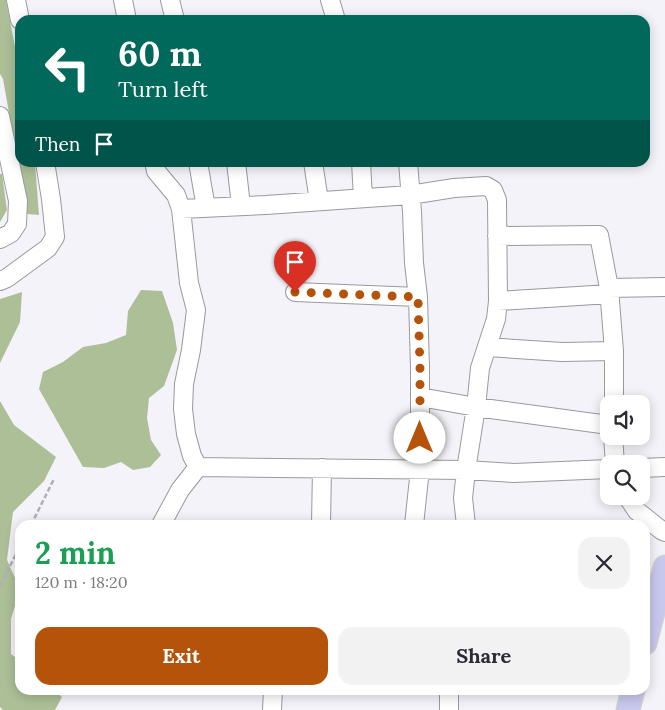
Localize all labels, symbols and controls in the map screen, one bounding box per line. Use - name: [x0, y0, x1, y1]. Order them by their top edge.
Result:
- text: 60 m: [118, 31, 202, 76]
- icon: left: [35, 35, 100, 100]
- text: Turn left: [118, 75, 208, 103]
- icon: arrive: [90, 130, 118, 158]
- text: Then: [35, 132, 80, 156]
- pin: [274, 241, 316, 292]
- icon: arrive: [281, 248, 309, 276]
- map controls: [600, 395, 650, 505]
- button: sound: [600, 395, 650, 445]
- position arrow: [393, 411, 445, 463]
- button: search: [600, 455, 650, 505]
- text: 2 min: [35, 534, 115, 572]
- button: close: [578, 537, 630, 589]
- text: 120 m · 18:20: [35, 572, 128, 592]
- button: Exit: [35, 627, 328, 685]
- button: Share: [338, 627, 630, 685]

